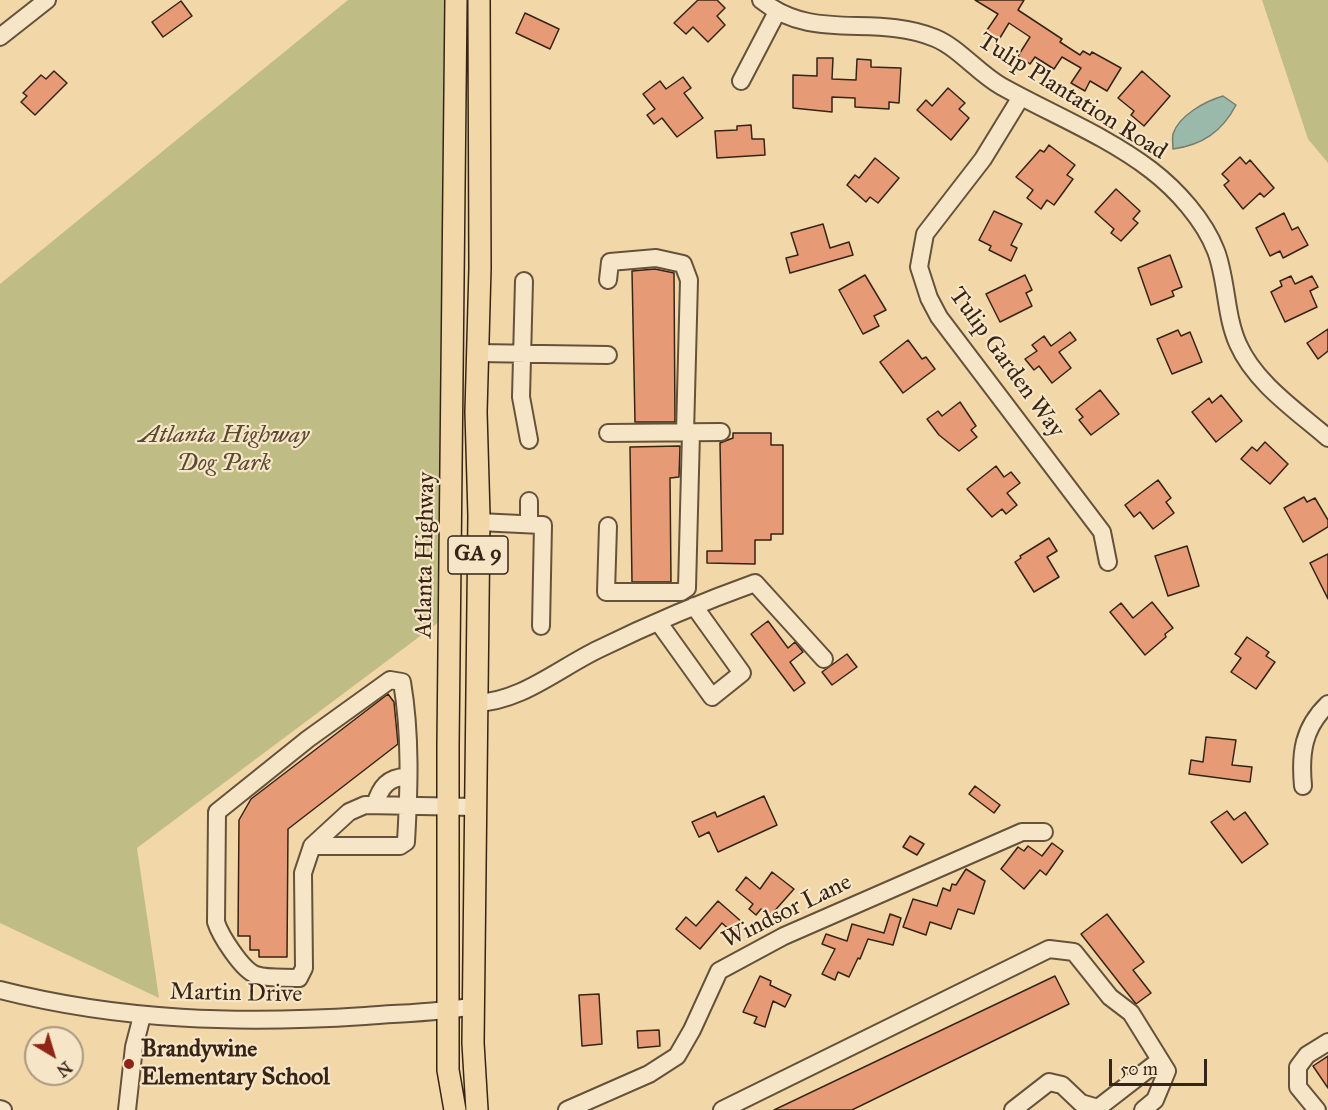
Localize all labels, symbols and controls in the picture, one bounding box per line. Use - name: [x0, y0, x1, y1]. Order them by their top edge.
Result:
- street label: Tulip Plantation Road: [972, 27, 1172, 167]
- street label: Tulip Garden Way: [942, 282, 1070, 444]
- park label: Atlanta Highway Dog Park: [139, 422, 309, 478]
- street label: Atlanta Highway: [410, 472, 442, 638]
- road number: GA 9: [448, 536, 508, 574]
- street label: Windsor Lane: [718, 868, 856, 956]
- street label: Martin Drive: [169, 978, 303, 1010]
- north arrow: [24, 1026, 84, 1086]
- place label: Brandywine Elementary School: [141, 1036, 330, 1092]
- scale bar: [1112, 1047, 1210, 1085]
- text: N: [53, 1057, 75, 1081]
- marker: Brandywine Elementary School: [122, 1057, 136, 1071]
- text: 50 m: [1120, 1058, 1158, 1080]

